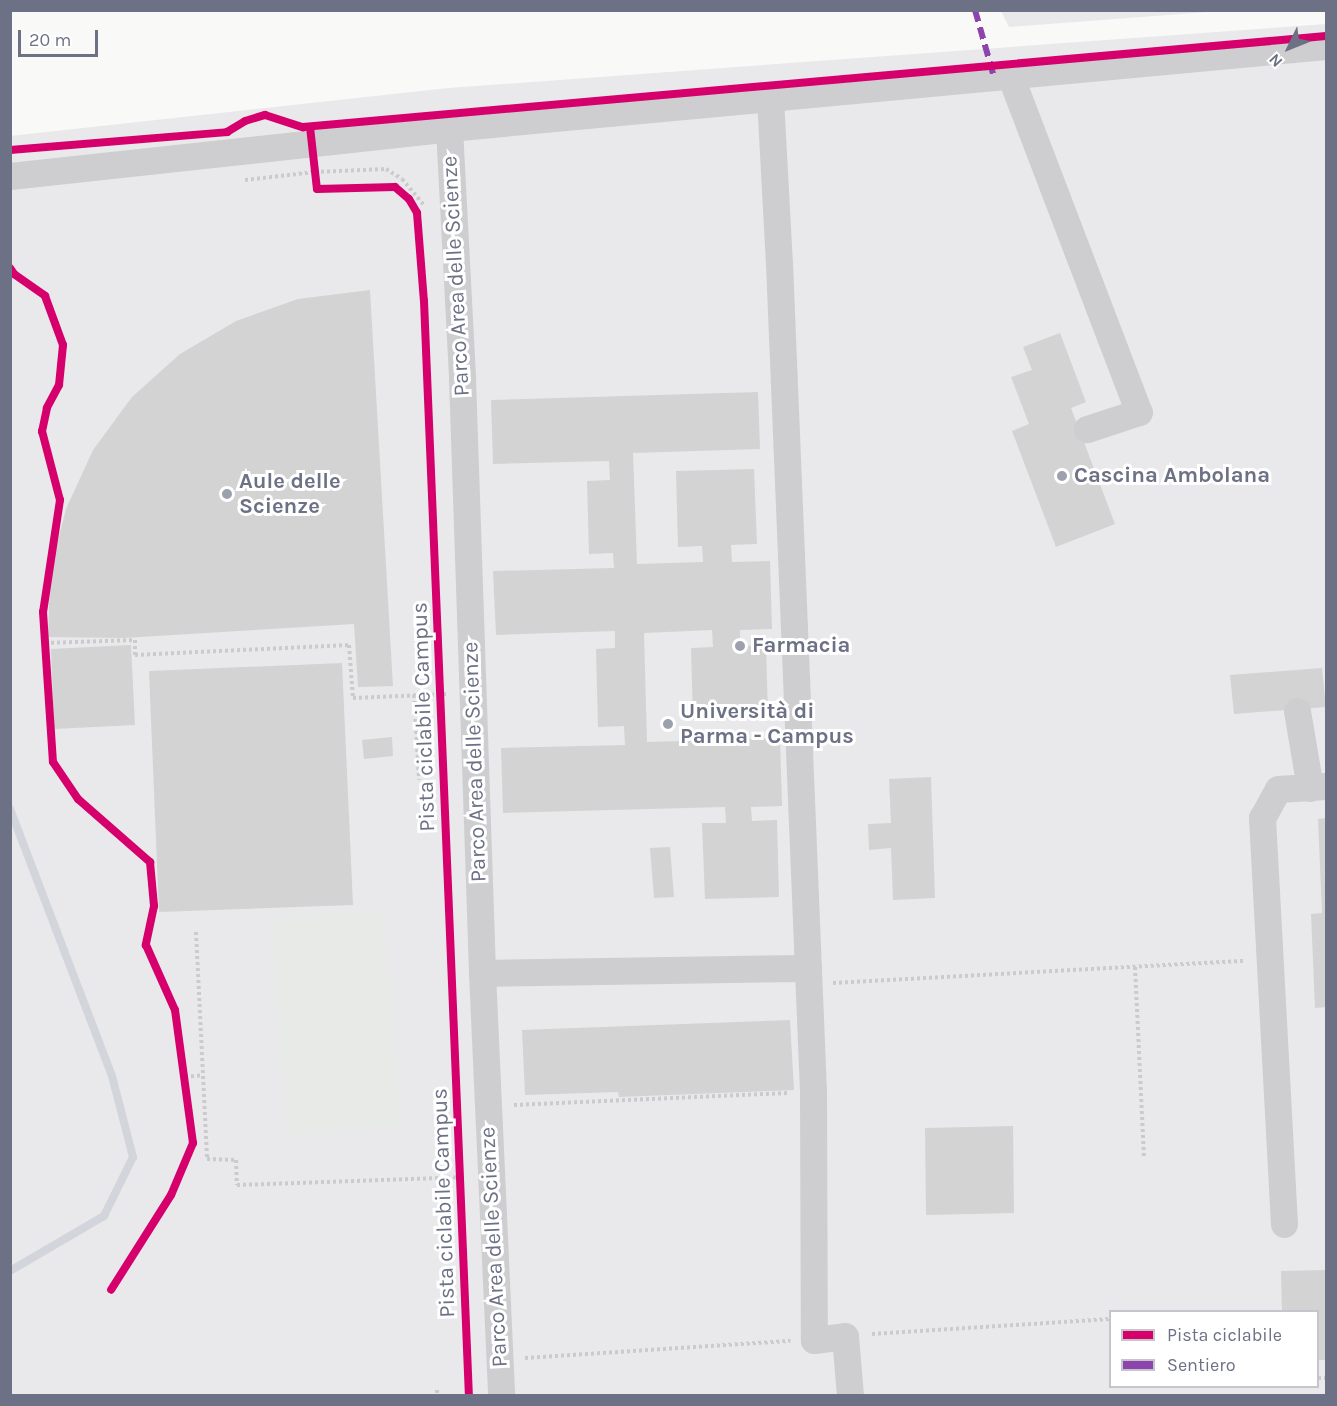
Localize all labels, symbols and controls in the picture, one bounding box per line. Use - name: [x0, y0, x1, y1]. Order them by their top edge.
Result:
- scale bar: [21, 18, 100, 56]
- north arrow: [1259, 18, 1319, 78]
- text: 20 m: [29, 29, 71, 51]
- text: N: [1265, 50, 1286, 71]
- street label: Parco Area delle Scienze: [437, 155, 475, 397]
- place label: Cascina Ambolana: [1074, 463, 1270, 489]
- place label: Aule delle Scienze: [239, 468, 341, 520]
- marker: Cascina Ambolana: [1055, 469, 1069, 483]
- marker: Aule delle Scienze: [220, 487, 234, 501]
- street label: Pista ciclabile Campus: [407, 602, 441, 832]
- place label: Farmacia: [752, 633, 850, 659]
- marker: Farmacia: [733, 639, 747, 653]
- street label: Parco Area delle Scienze: [458, 641, 492, 883]
- place label: Università di Parma - Campus: [680, 698, 854, 750]
- marker: Università di Parma - Campus: [661, 717, 675, 731]
- street label: Pista ciclabile Campus: [427, 1088, 461, 1318]
- street label: Parco Area delle Scienze: [475, 1126, 513, 1368]
- legend: [1109, 1310, 1319, 1388]
- text: Pista ciclabile: [1167, 1324, 1282, 1346]
- text: Sentiero: [1167, 1354, 1236, 1376]

